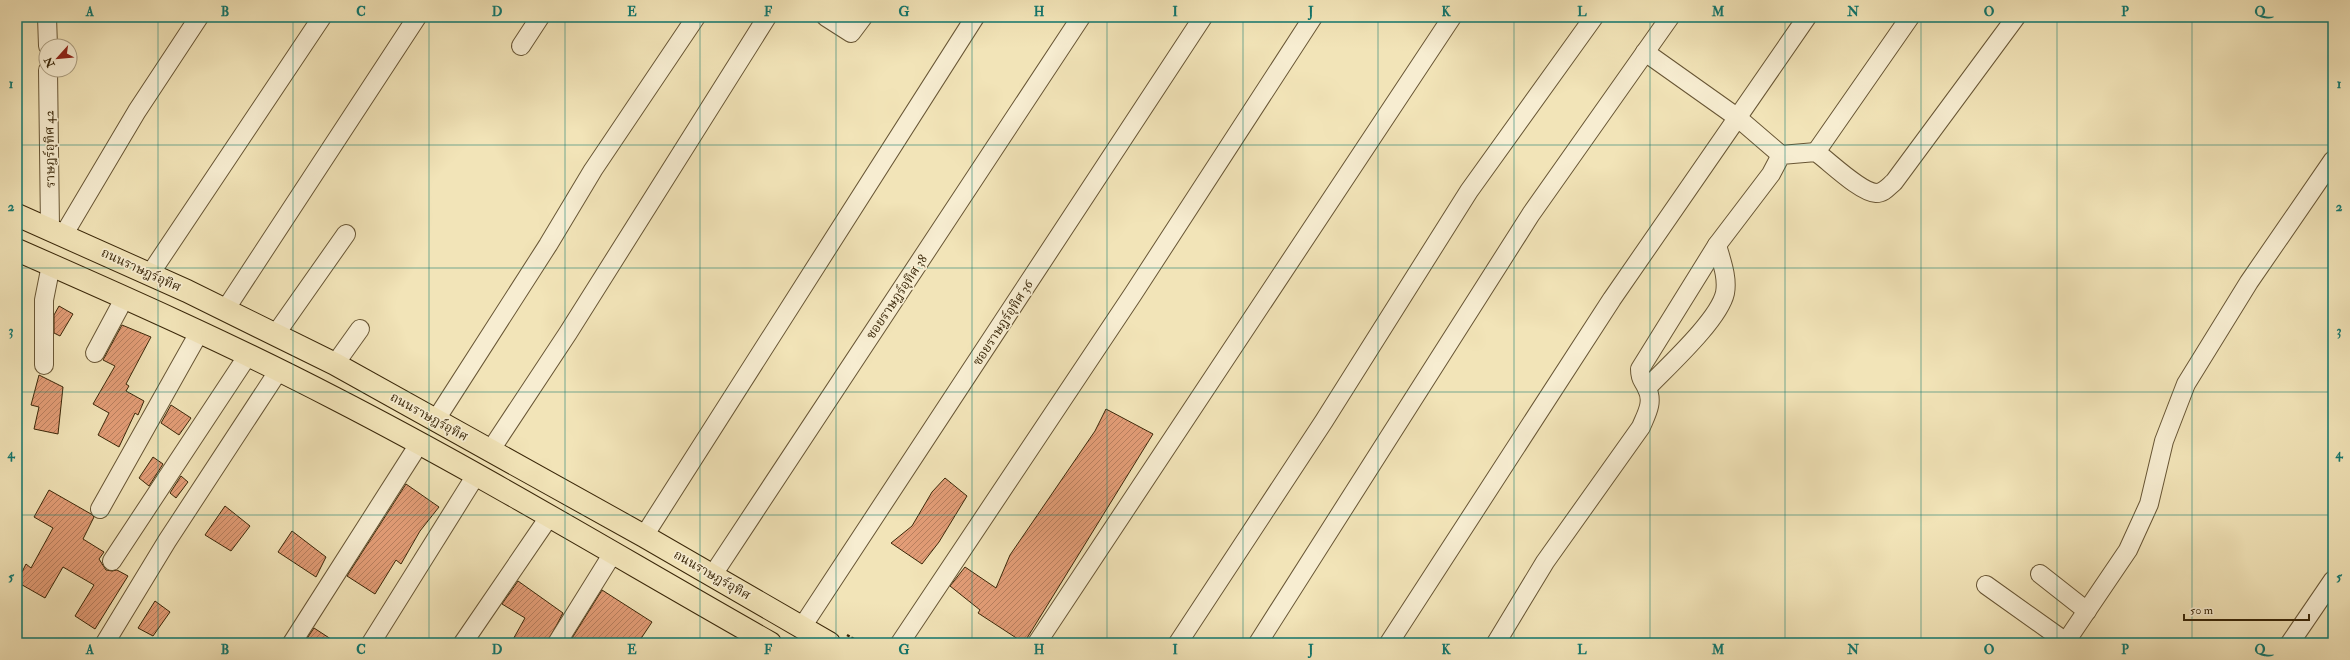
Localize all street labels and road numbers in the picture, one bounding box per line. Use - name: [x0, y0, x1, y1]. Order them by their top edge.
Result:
- street label: ราษฎร์อุทิศ 42: [41, 110, 59, 188]
- street label: ถนนราษฎร์อุทิศ: [99, 245, 183, 295]
- street label: ซอยราษฎร์อุทิศ 38: [863, 252, 931, 342]
- street label: ซอยราษฎร์อุทิศ 36: [969, 276, 1037, 369]
- street label: ถนนราษฎร์อุทิศ: [387, 389, 471, 445]
- street label: ถนนราษฎร์อุทิศ: [671, 547, 753, 603]

